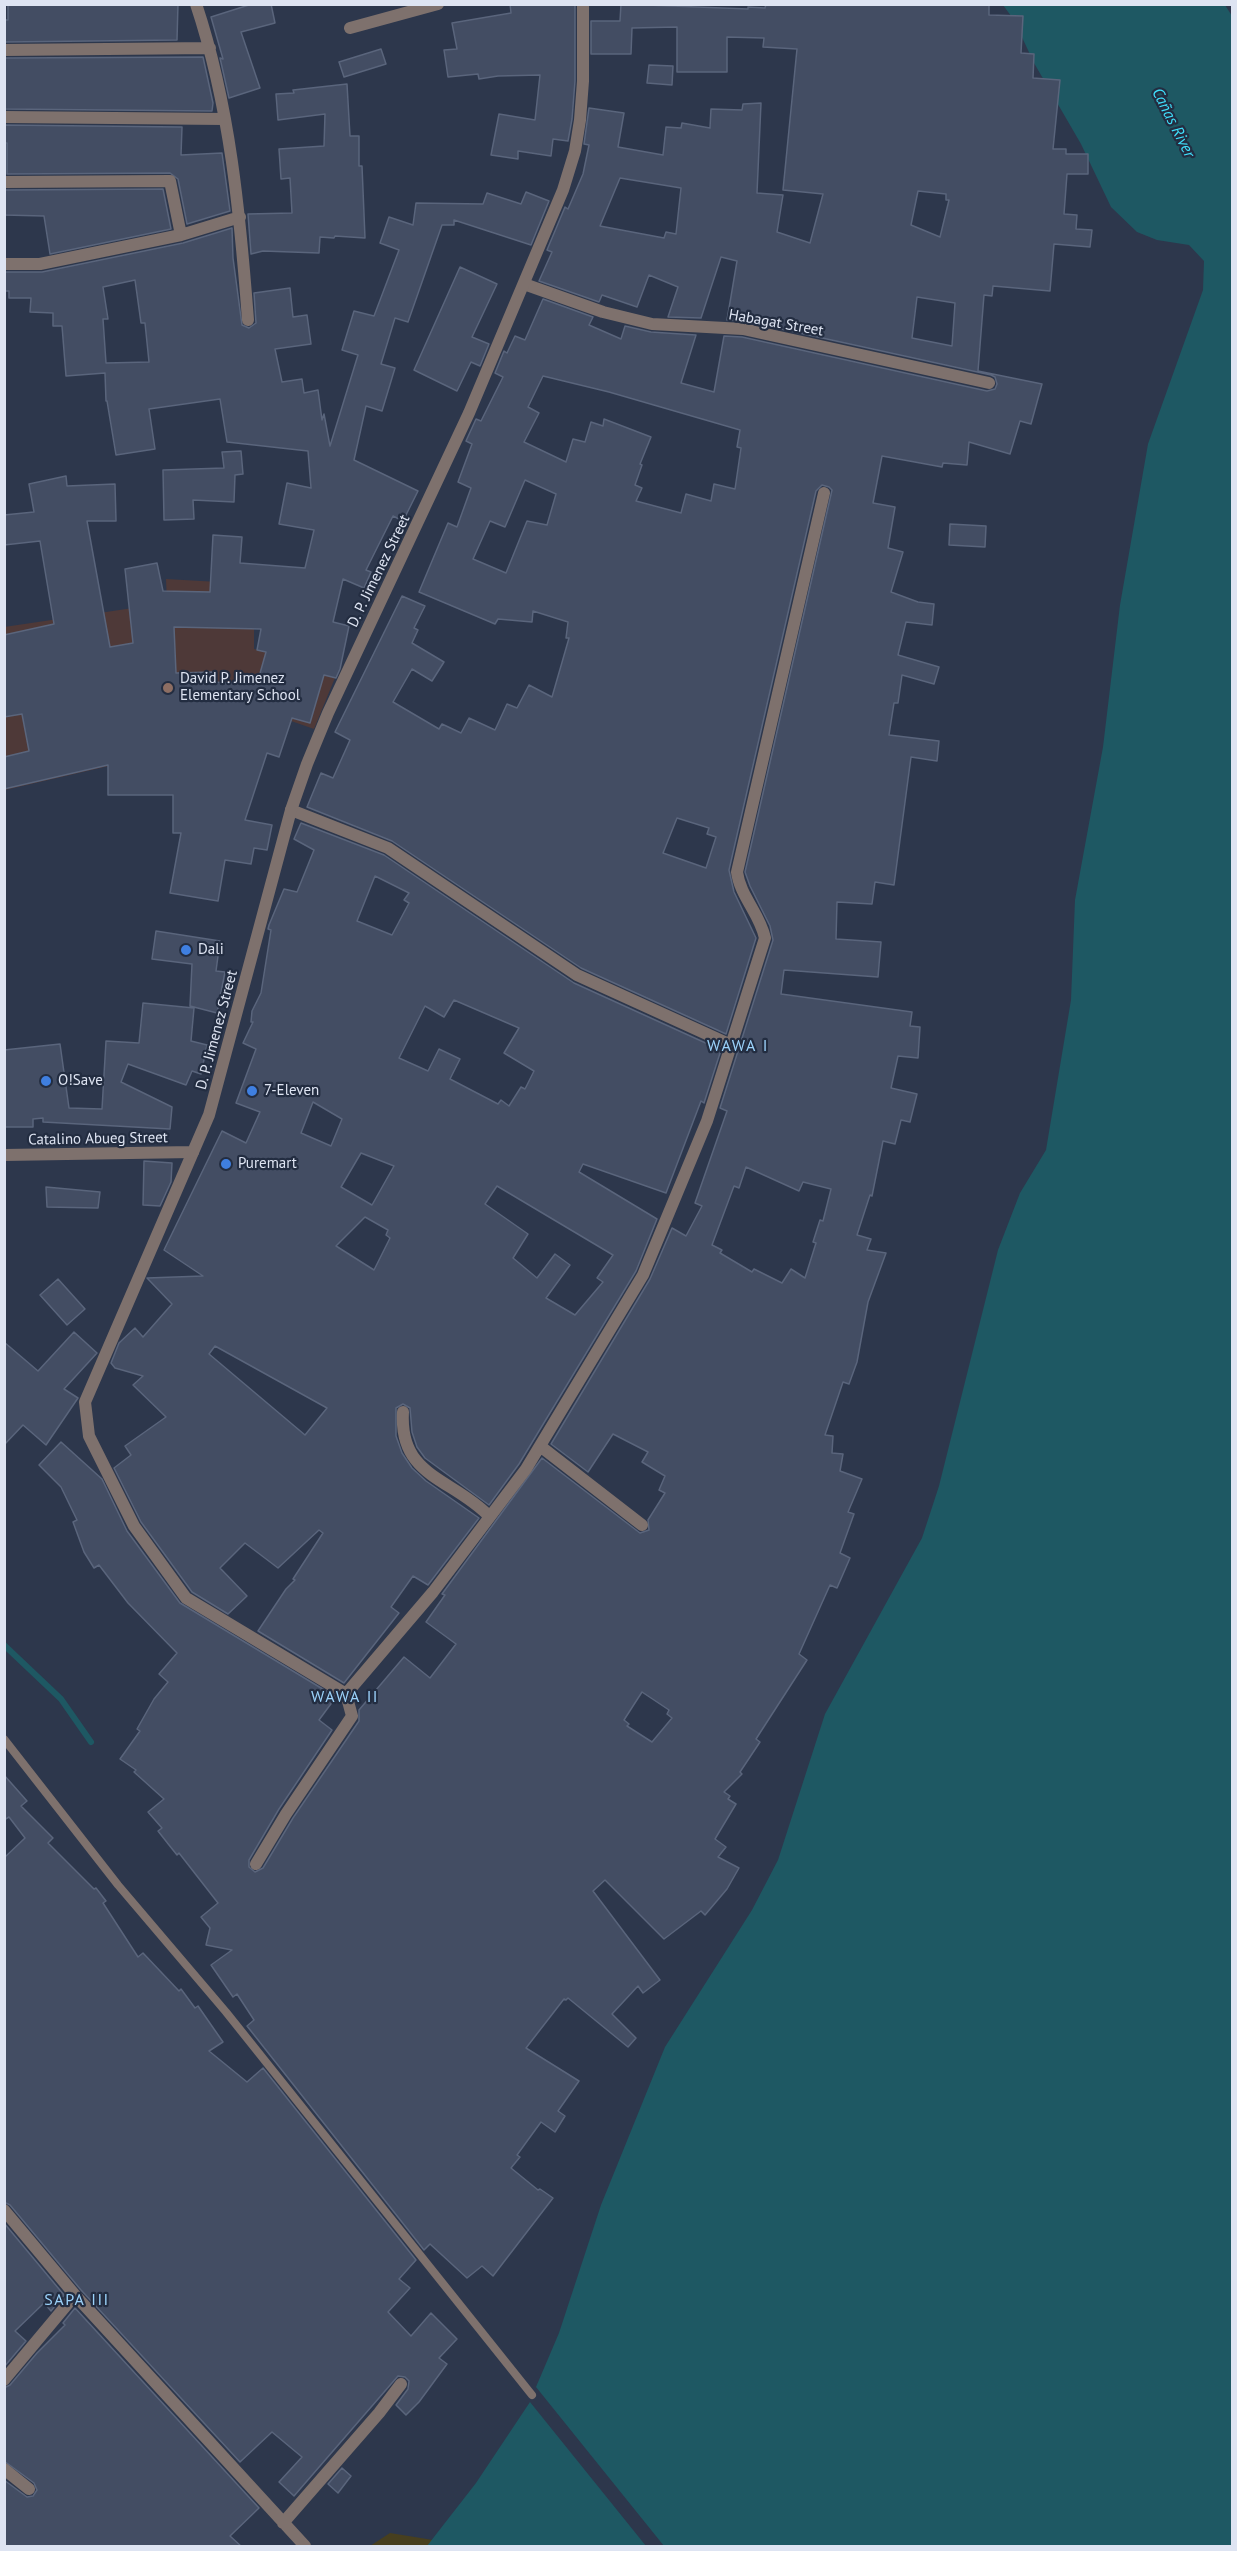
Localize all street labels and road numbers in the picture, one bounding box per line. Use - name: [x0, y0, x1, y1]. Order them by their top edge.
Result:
- street label: Habagat Street: [727, 306, 825, 340]
- street label: D. P. Jimenez Street: [344, 512, 414, 630]
- street label: D. P. Jimenez Street: [192, 968, 242, 1092]
- street label: Catalino Abueg Street: [28, 1129, 168, 1149]

